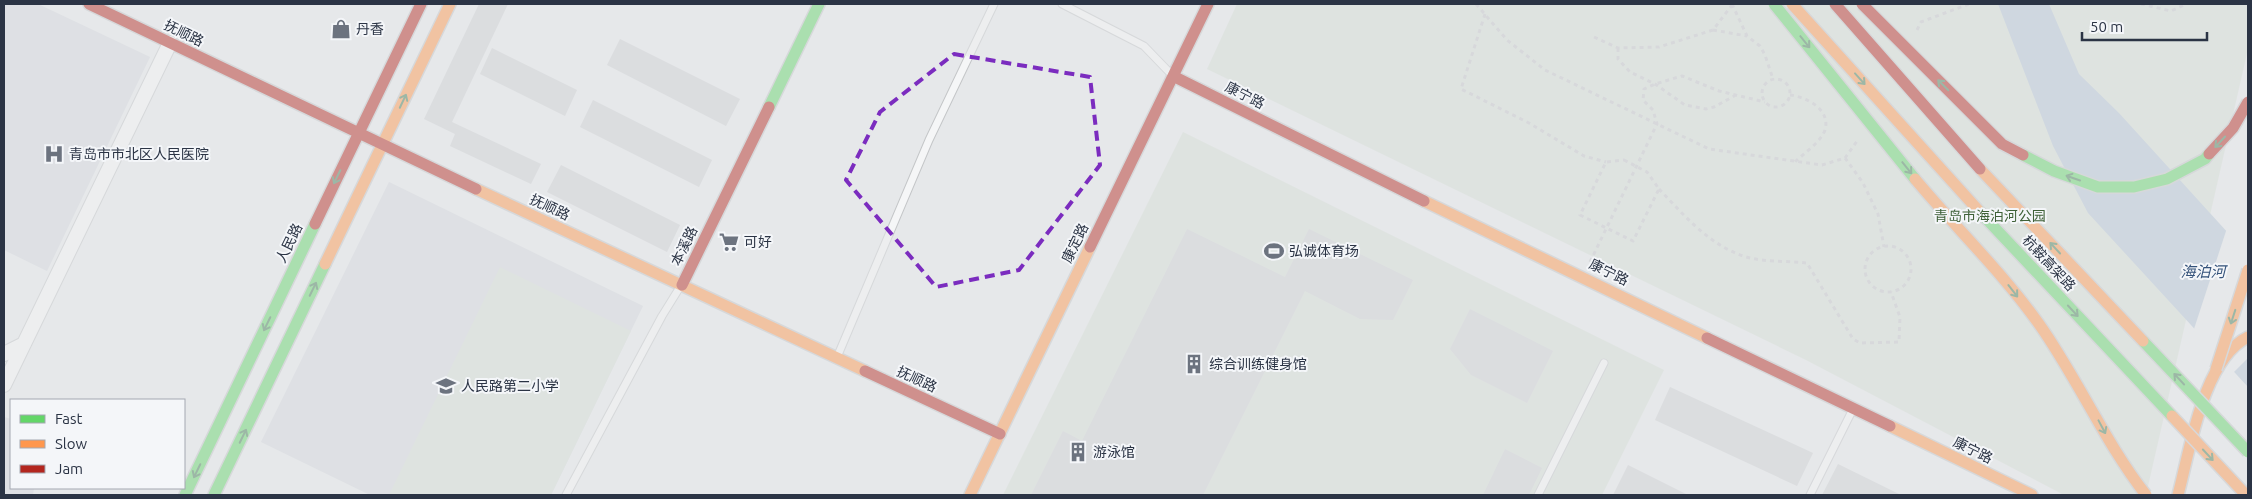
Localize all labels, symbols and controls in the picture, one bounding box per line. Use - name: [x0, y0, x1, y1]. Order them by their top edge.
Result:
- scale bar: [2082, 10, 2207, 42]
- street label: 抚顺路: [162, 17, 206, 49]
- shop icon: 丹香: [330, 18, 352, 40]
- text: 50 m: [2090, 18, 2123, 35]
- place label: 丹香: [356, 21, 384, 37]
- one-way arrow: [1799, 35, 1810, 48]
- one-way arrow: [1854, 73, 1866, 86]
- street label: 康宁路: [1223, 78, 1267, 112]
- one-way arrow: [1937, 79, 1949, 91]
- one-way arrow: [398, 94, 408, 109]
- one-way arrow: [2214, 135, 2226, 148]
- hospital icon: 青岛市市北区人民医院: [43, 143, 65, 165]
- place label: 青岛市市北区人民医院: [69, 146, 209, 162]
- one-way arrow: [1902, 161, 1913, 174]
- one-way arrow: [332, 170, 342, 185]
- one-way arrow: [2065, 173, 2081, 182]
- street label: 抚顺路: [528, 191, 572, 223]
- park label: 青岛市海泊河公园: [1934, 208, 2046, 224]
- street label: 人民路: [273, 221, 305, 265]
- street label: 康定路: [1059, 221, 1091, 265]
- street label: 本溪路: [668, 224, 700, 268]
- supermarket icon: 可好: [718, 231, 740, 253]
- street label: 杭鞍高架路: [2019, 232, 2079, 294]
- place label: 可好: [744, 234, 772, 250]
- sports icon: 弘诚体育场: [1263, 240, 1285, 262]
- one-way arrow: [2049, 241, 2061, 254]
- place label: 弘诚体育场: [1289, 243, 1359, 259]
- street label: 康宁路: [1587, 256, 1631, 288]
- water label: 海泊河: [2180, 263, 2228, 280]
- one-way arrow: [309, 282, 318, 297]
- one-way arrow: [2008, 284, 2019, 297]
- one-way arrow: [2067, 305, 2079, 317]
- one-way arrow: [2228, 308, 2237, 324]
- one-way arrow: [262, 316, 271, 331]
- building icon: 综合训练健身馆: [1183, 353, 1205, 375]
- place label: 综合训练健身馆: [1209, 356, 1307, 372]
- street label: 抚顺路: [895, 363, 939, 395]
- one-way arrow: [2173, 372, 2185, 385]
- school or university icon: 人民路第二小学: [435, 375, 457, 397]
- place label: 人民路第二小学: [461, 378, 559, 394]
- legend: [10, 399, 185, 489]
- text: Fast: [55, 410, 83, 427]
- one-way arrow: [2097, 419, 2107, 433]
- one-way arrow: [238, 428, 248, 443]
- street label: 康宁路: [1951, 434, 1995, 466]
- text: Slow: [55, 435, 88, 452]
- building icon: 游泳馆: [1067, 441, 1089, 463]
- place label: 游泳馆: [1093, 444, 1135, 460]
- one-way arrow: [2202, 448, 2214, 461]
- text: Jam: [55, 460, 83, 477]
- one-way arrow: [192, 463, 201, 478]

